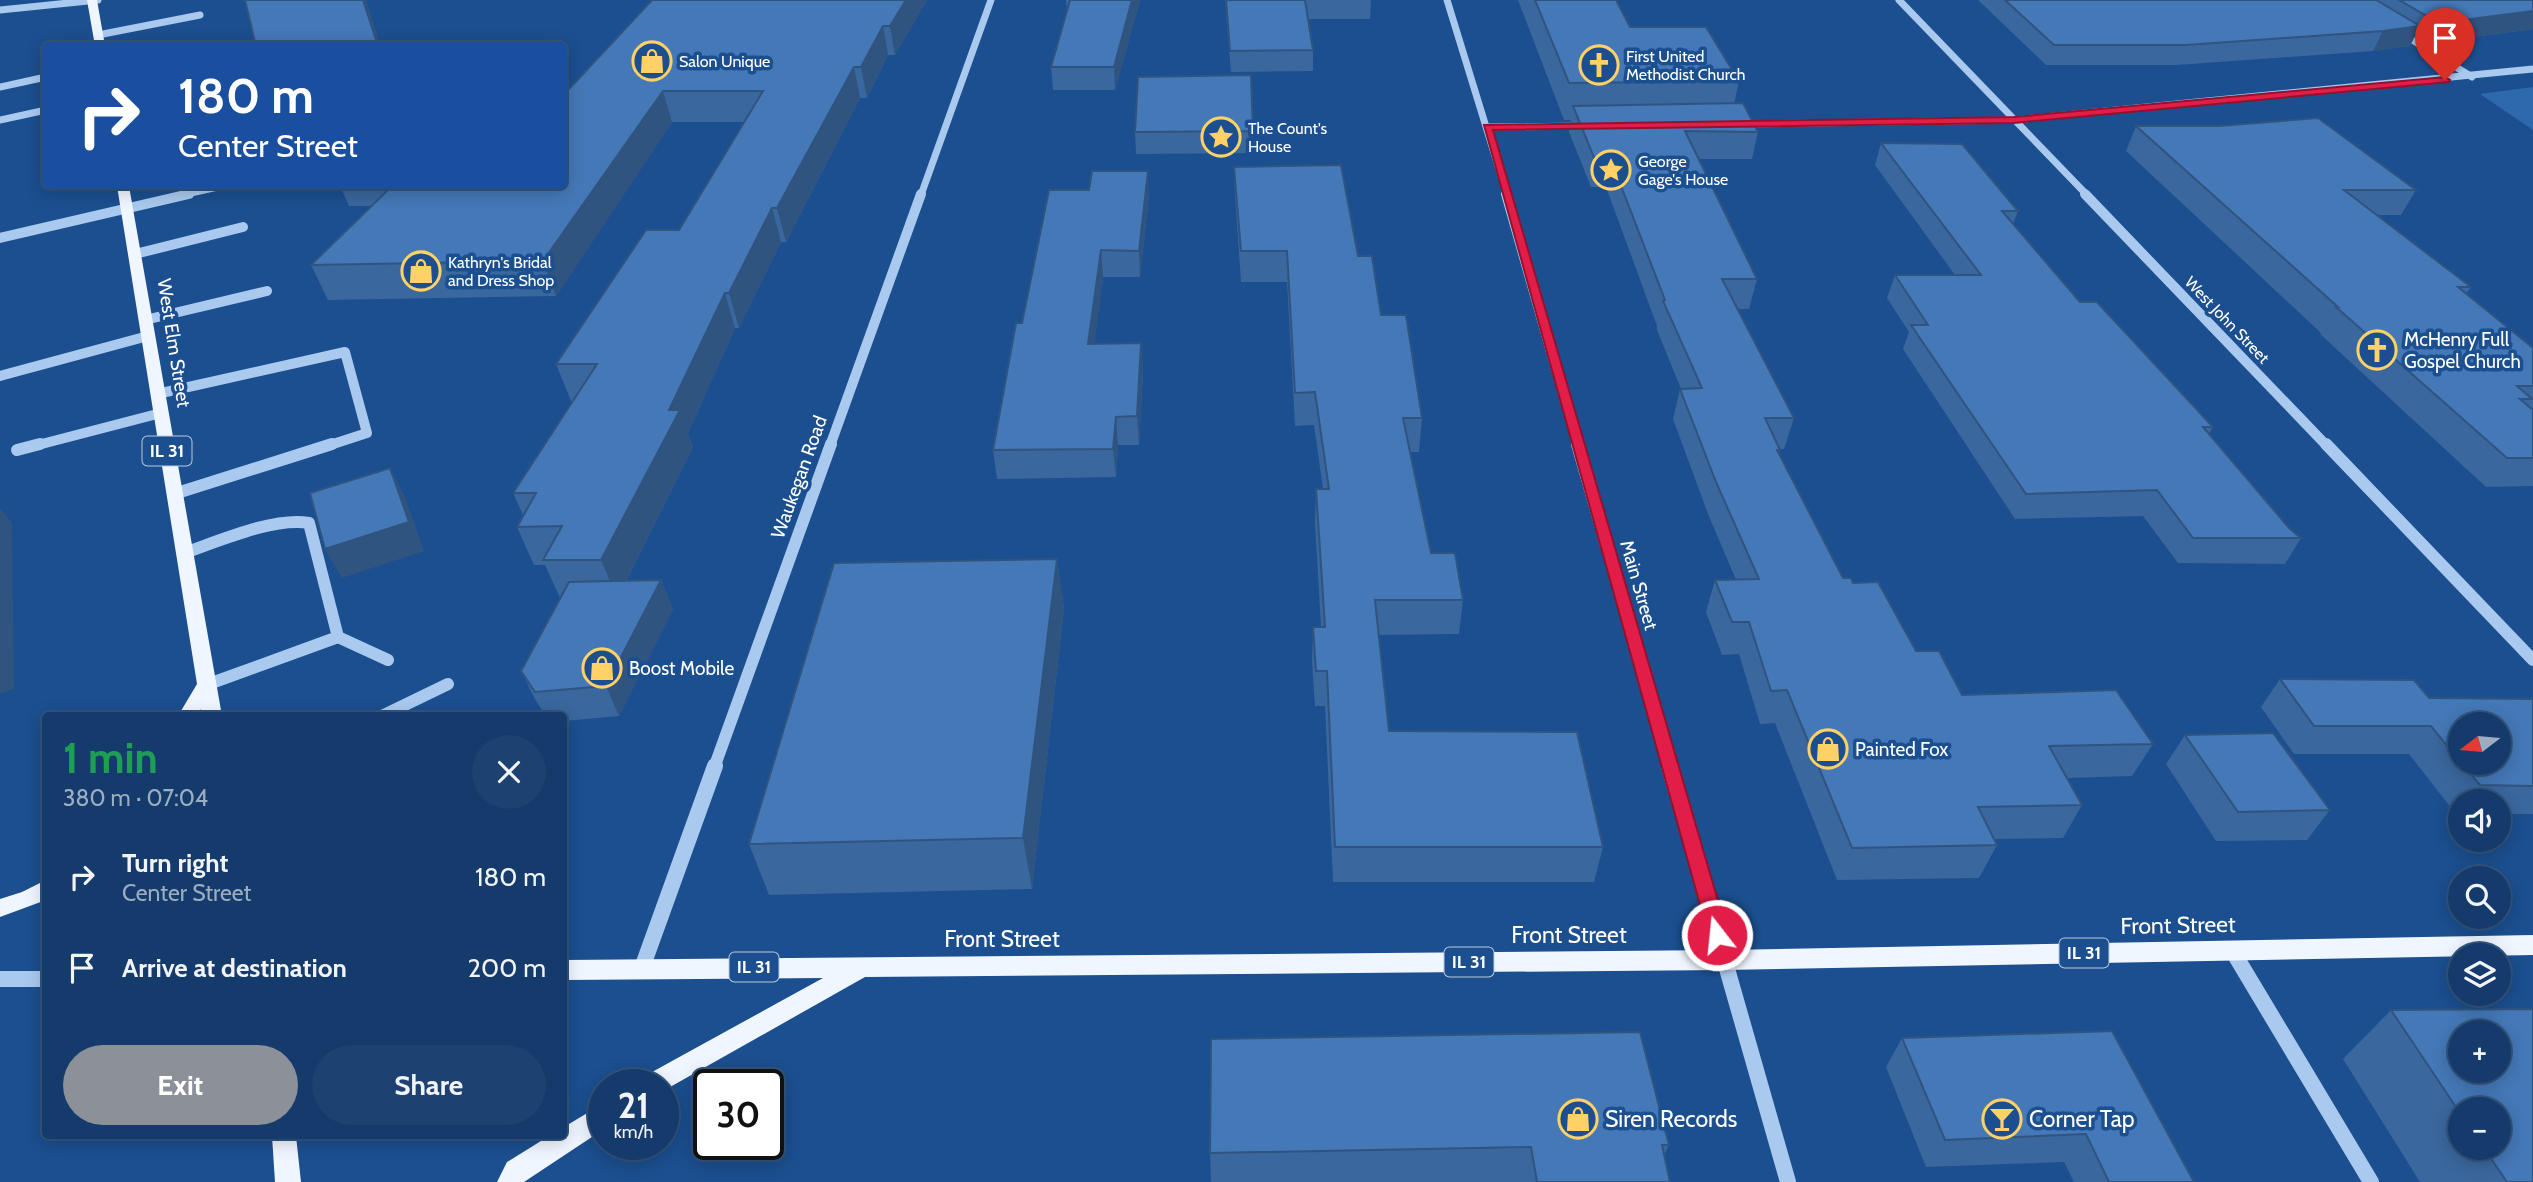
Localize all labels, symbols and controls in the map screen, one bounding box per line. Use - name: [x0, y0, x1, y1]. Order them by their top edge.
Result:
- pin: [2415, 8, 2475, 80]
- icon: arrive: [2426, 19, 2464, 57]
- shop icon: Salon Unique: [631, 40, 673, 82]
- church icon: First United Methodist Church: [1578, 44, 1620, 86]
- place label: First United Methodist Church: [1626, 47, 1745, 84]
- place label: Salon Unique: [679, 52, 770, 71]
- text: 180 m: [178, 66, 314, 125]
- icon: right: [63, 70, 154, 161]
- place icon: The Count's House: [1200, 116, 1242, 158]
- place label: The Count's House: [1248, 119, 1327, 156]
- text: Center Street: [178, 126, 358, 165]
- place icon: George Gage's House: [1590, 149, 1632, 191]
- place label: George Gage's House: [1638, 152, 1728, 189]
- shop icon: Kathryn's Bridal and Dress Shop: [400, 250, 442, 292]
- place label: Kathryn's Bridal and Dress Shop: [448, 253, 554, 290]
- street label: West John Street: [2181, 273, 2274, 368]
- street label: West Elm Street: [152, 277, 196, 410]
- place label: McHenry Full Gospel Church: [2404, 328, 2521, 373]
- church icon: McHenry Full Gospel Church: [2356, 329, 2398, 371]
- street label: Waukegan Road: [766, 413, 832, 541]
- road number: IL 31: [142, 436, 192, 466]
- street label: Main Street: [1615, 538, 1663, 633]
- shop icon: Boost Mobile: [581, 647, 623, 689]
- place label: Boost Mobile: [629, 657, 734, 680]
- north arrow: [2448, 712, 2511, 775]
- map controls: [2448, 712, 2511, 1160]
- shop icon: Painted Fox: [1807, 728, 1849, 770]
- text: 1 min: [63, 732, 158, 784]
- button: close: [472, 735, 546, 809]
- place label: Painted Fox: [1855, 738, 1948, 761]
- text: 380 m · 07:04: [63, 784, 208, 812]
- button: sound: [2448, 789, 2511, 852]
- text: Turn right: [122, 847, 228, 879]
- icon: right: [63, 858, 101, 896]
- text: 180 m: [475, 861, 546, 893]
- button: search: [2448, 866, 2511, 929]
- text: Center Street: [122, 879, 251, 907]
- position arrow: [1680, 898, 1754, 972]
- street label: Front Street: [2120, 910, 2236, 940]
- street label: Front Street: [1511, 921, 1627, 949]
- street label: Front Street: [944, 925, 1060, 953]
- road number: IL 31: [2060, 938, 2108, 968]
- button: layers: [2448, 943, 2511, 1006]
- road number: IL 31: [1444, 947, 1494, 976]
- icon: arrive: [63, 949, 101, 987]
- text: Arrive at destination: [122, 952, 347, 984]
- text: 200 m: [467, 952, 546, 984]
- road number: IL 31: [730, 952, 778, 982]
- button: +: [2448, 1020, 2511, 1083]
- button: Exit: [63, 1045, 298, 1125]
- button: Share: [312, 1045, 546, 1125]
- speed limit sign: 30: [693, 1069, 784, 1160]
- text: 21: [618, 1084, 649, 1127]
- button: −: [2448, 1097, 2511, 1160]
- shop icon: Siren Records: [1557, 1098, 1599, 1140]
- bar icon: Corner Tap: [1981, 1098, 2023, 1140]
- place label: Siren Records: [1605, 1105, 1737, 1133]
- place label: Corner Tap: [2029, 1105, 2135, 1133]
- text: km/h: [614, 1121, 653, 1143]

